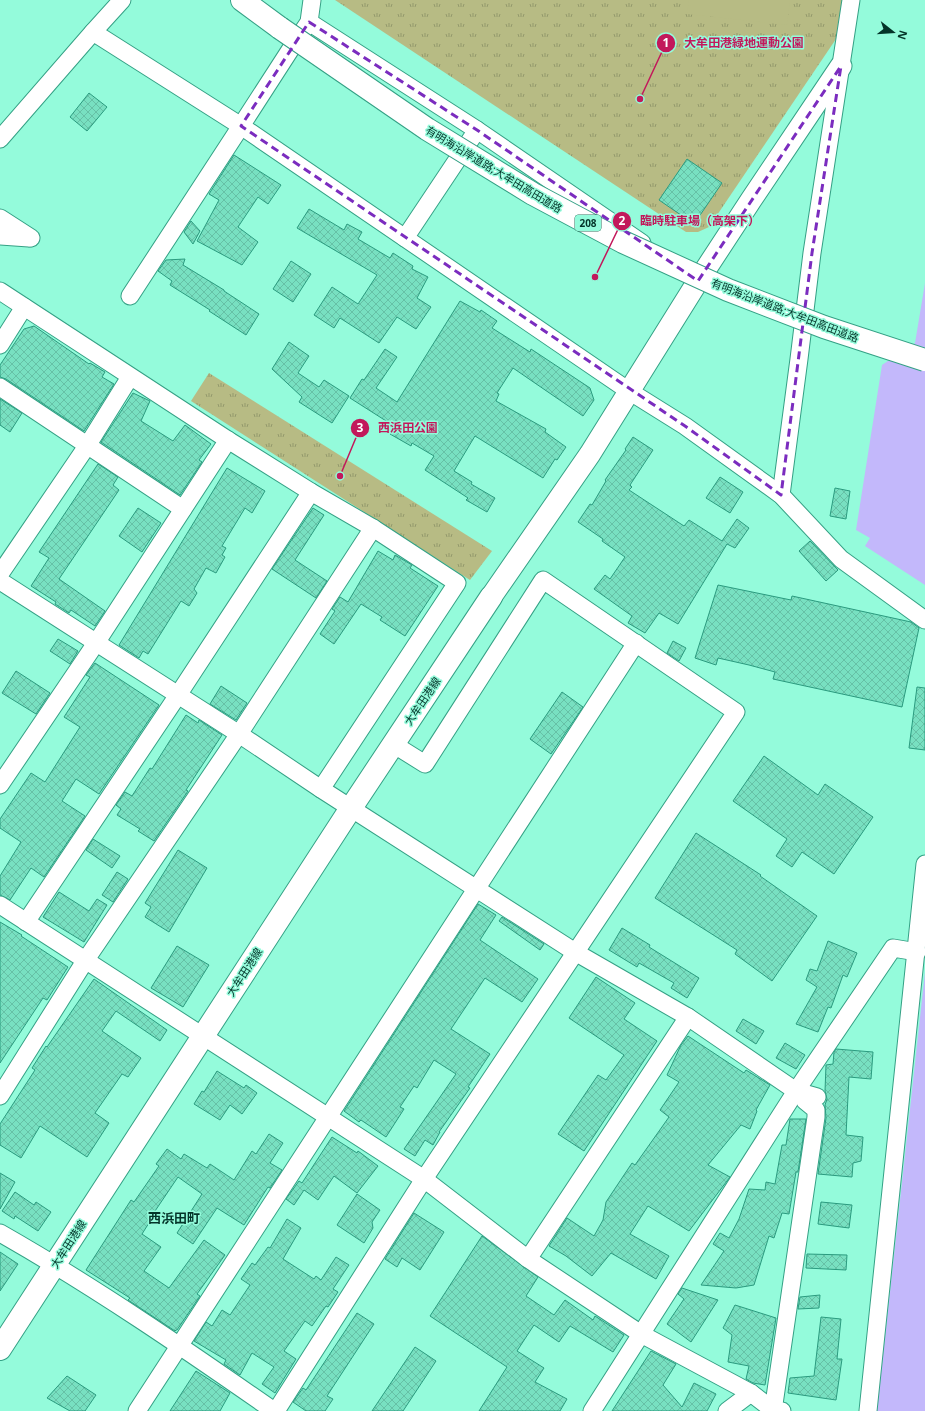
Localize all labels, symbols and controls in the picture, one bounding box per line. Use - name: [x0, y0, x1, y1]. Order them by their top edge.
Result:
- north arrow: [873, 12, 913, 52]
- text: N: [895, 29, 912, 42]
- callout: 大牟田港緑地運動公園: [656, 31, 812, 55]
- text: 1: [663, 34, 669, 51]
- text: 大牟田港緑地運動公園: [684, 34, 804, 51]
- street label: 有明海沿岸道路;大牟田高田道路: [423, 122, 565, 216]
- callout: 臨時駐車場（高架下）: [612, 209, 768, 233]
- text: 2: [619, 212, 626, 229]
- text: 臨時駐車場（高架下）: [640, 212, 760, 229]
- road number: 208: [575, 215, 601, 231]
- street label: 有明海沿岸道路;大牟田高田道路: [709, 275, 861, 345]
- callout: 西浜田公園: [350, 416, 446, 440]
- text: 3: [357, 419, 364, 436]
- text: 西浜田公園: [378, 419, 438, 436]
- street label: 大牟田港線: [400, 674, 444, 728]
- street label: 大牟田港線: [223, 945, 265, 999]
- district label: 西浜田町: [148, 1209, 200, 1227]
- street label: 大牟田港線: [47, 1217, 89, 1271]

